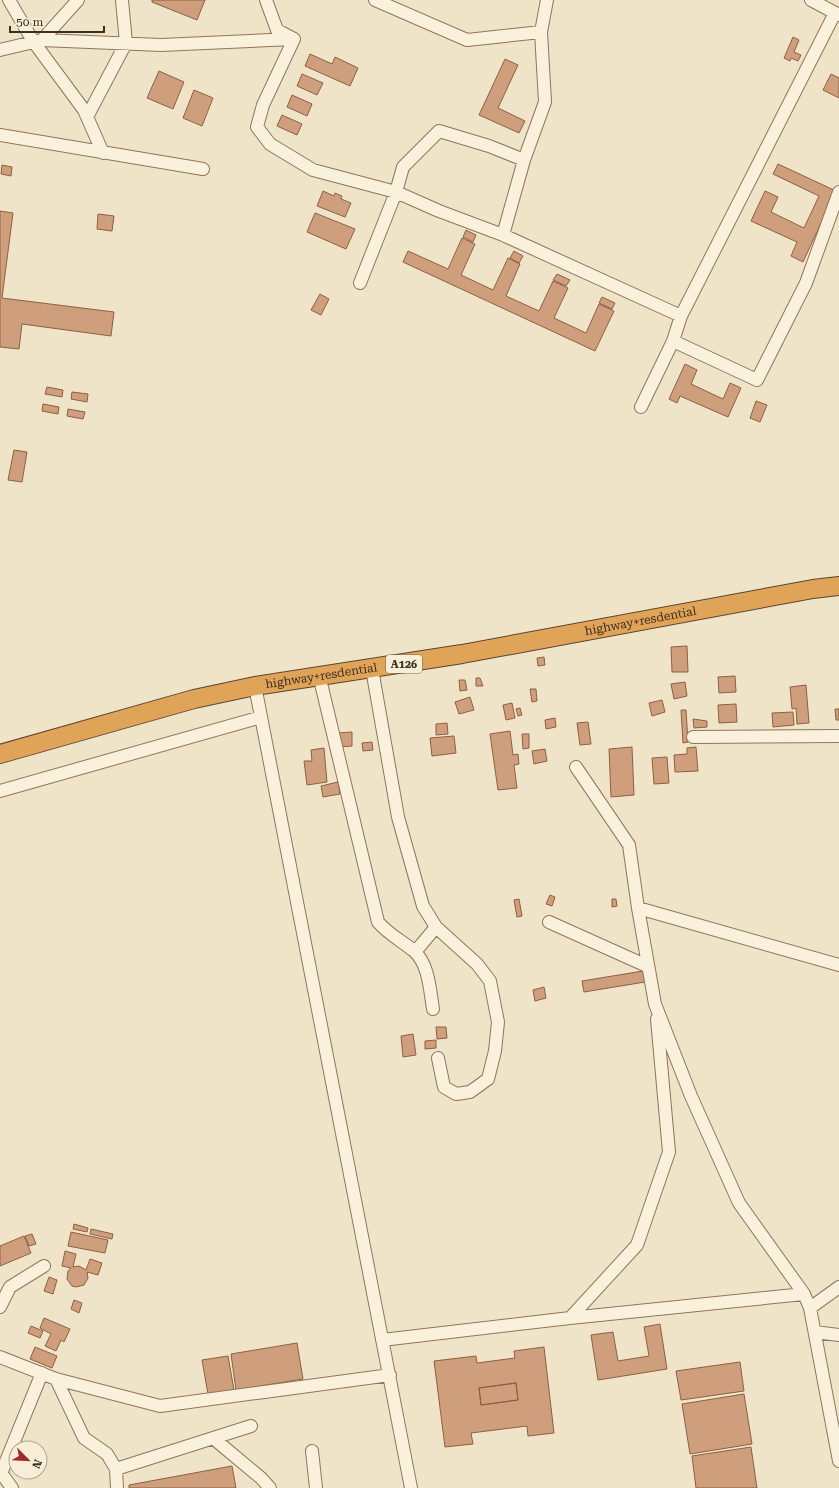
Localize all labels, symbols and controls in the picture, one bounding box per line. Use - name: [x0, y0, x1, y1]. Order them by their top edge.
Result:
- scale bar: [10, 8, 104, 34]
- text: 50 m: [16, 15, 43, 29]
- street label: highway+resdential: [584, 604, 698, 638]
- road number: A126: [386, 655, 422, 673]
- street label: highway+resdential: [264, 660, 378, 691]
- north arrow: [8, 1440, 48, 1480]
- text: N: [29, 1457, 44, 1471]

